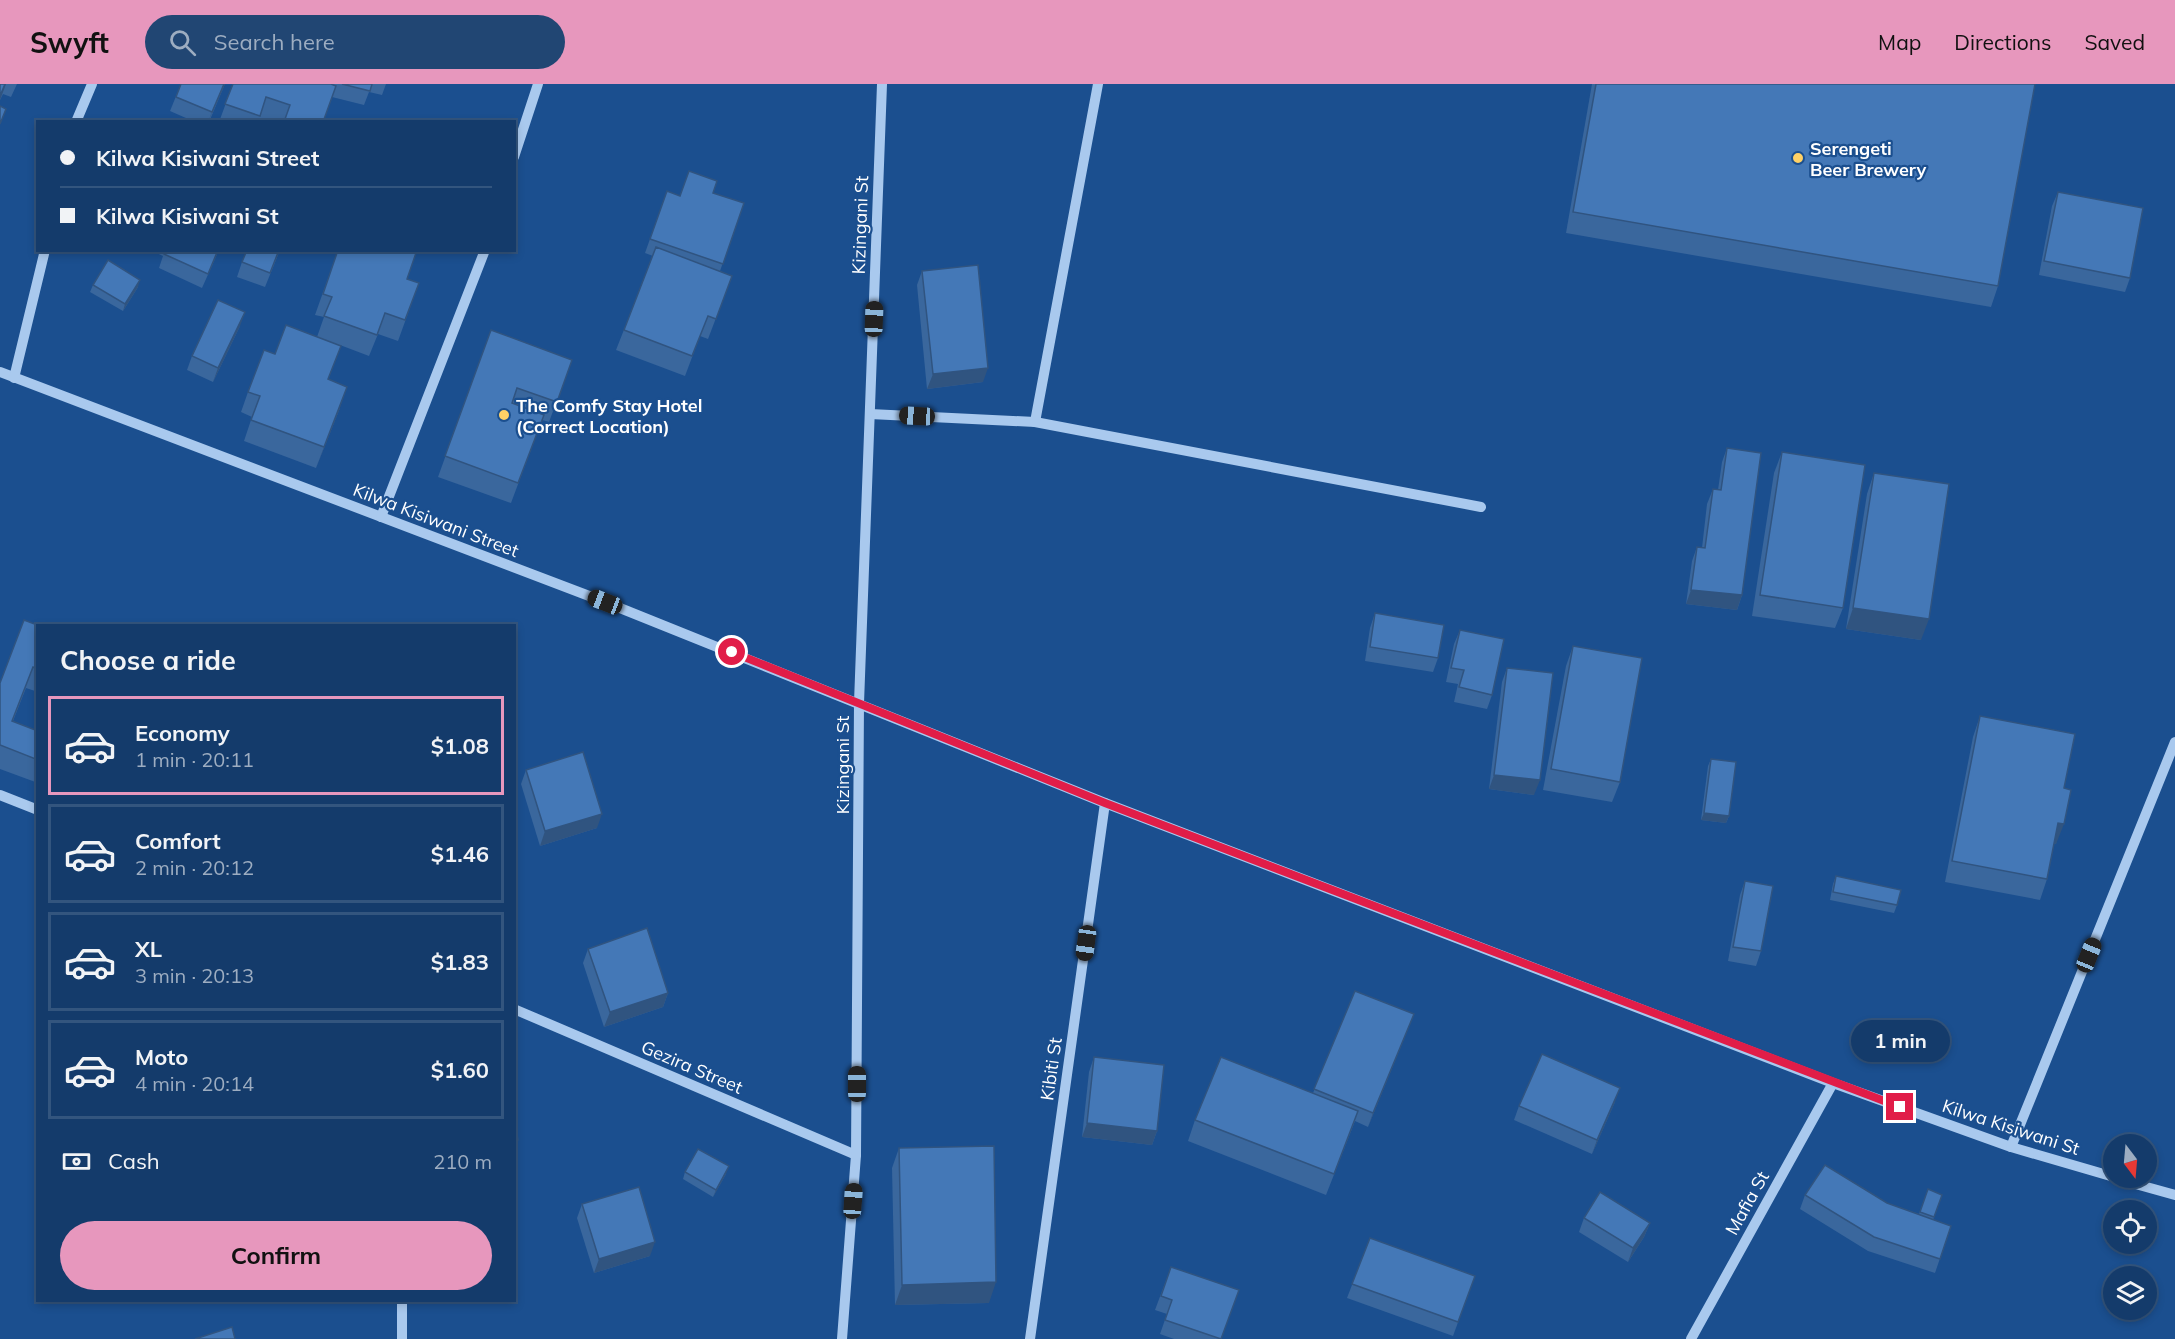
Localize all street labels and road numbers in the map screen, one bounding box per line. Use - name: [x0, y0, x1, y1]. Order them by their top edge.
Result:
- street label: Kizingani St: [847, 175, 873, 275]
- street label: Kilwa Kisiwani Street: [350, 478, 522, 562]
- street label: Kizingani St: [831, 716, 854, 814]
- street label: Gezira Street: [638, 1035, 746, 1099]
- street label: Kibiti St: [1035, 1036, 1067, 1102]
- street label: Kilwa Kisiwani St: [1939, 1094, 2083, 1160]
- street label: Mafia St: [1720, 1167, 1774, 1239]

